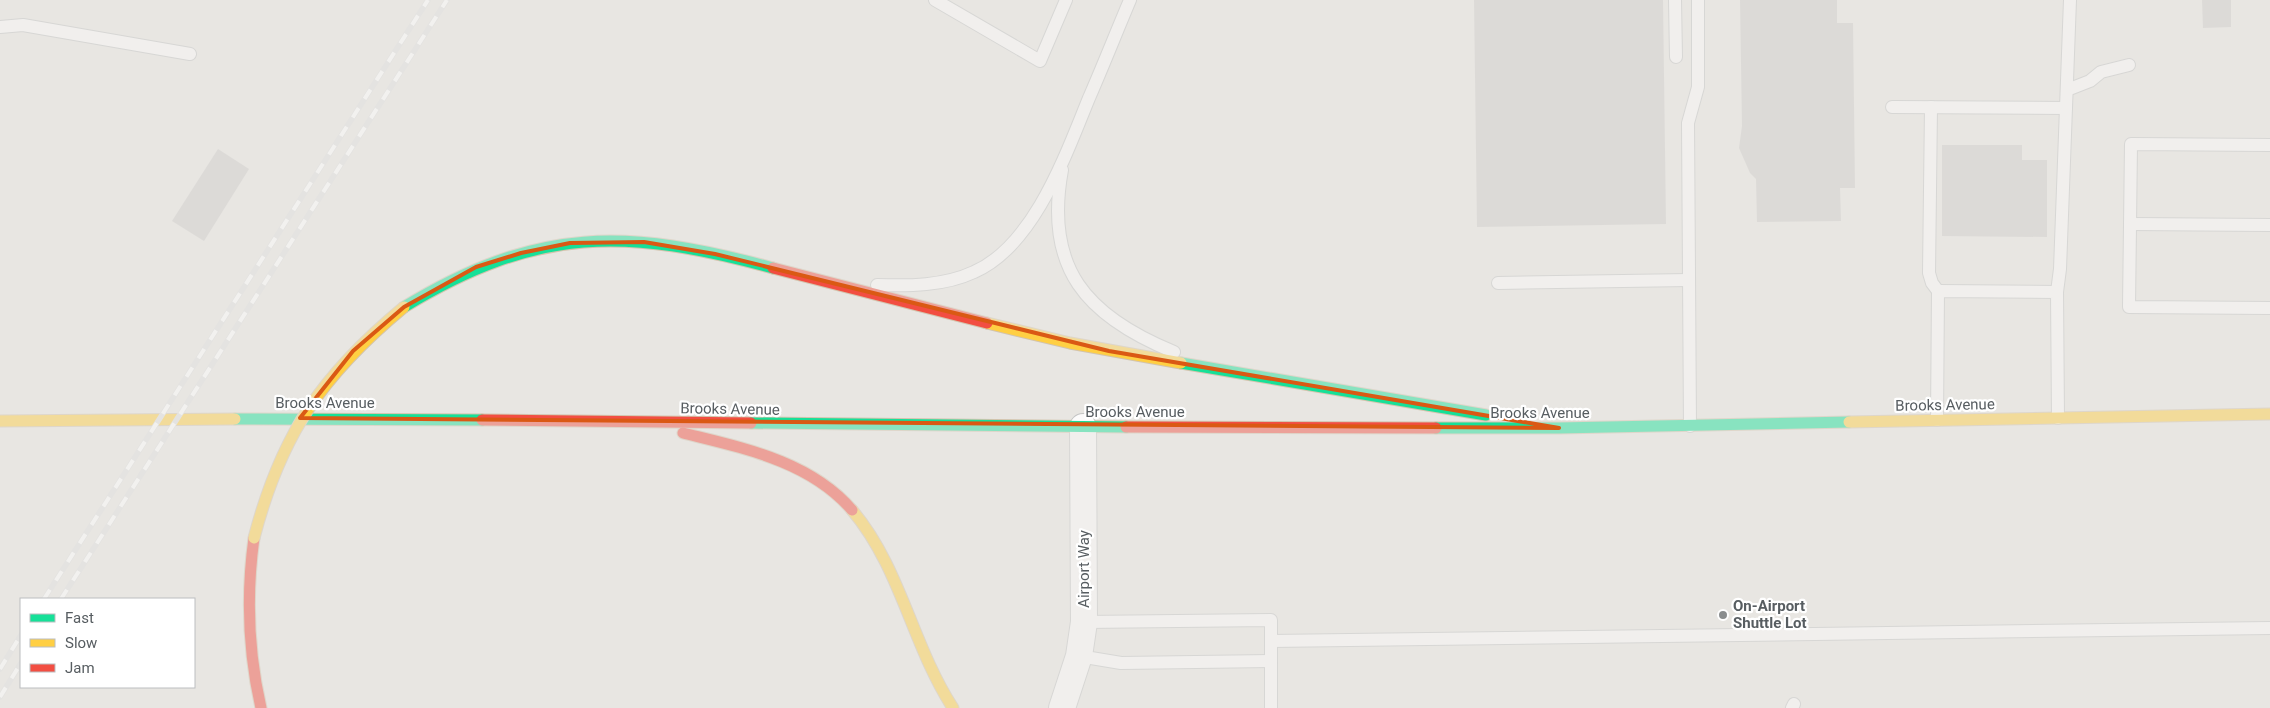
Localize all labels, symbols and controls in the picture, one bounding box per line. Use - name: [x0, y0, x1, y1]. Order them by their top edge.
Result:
- street label: Brooks Avenue: [275, 394, 375, 412]
- street label: Brooks Avenue: [1895, 395, 1995, 415]
- street label: Brooks Avenue: [680, 399, 780, 419]
- street label: Brooks Avenue: [1085, 403, 1185, 421]
- street label: Brooks Avenue: [1490, 404, 1590, 422]
- street label: Airport Way: [1075, 530, 1093, 608]
- place label: On-Airport Shuttle Lot: [1733, 597, 1807, 632]
- legend: [20, 598, 195, 688]
- text: Fast: [65, 609, 94, 627]
- marker: On-Airport Shuttle Lot: [1717, 609, 1729, 621]
- text: Slow: [65, 634, 97, 652]
- text: Jam: [65, 659, 95, 677]

